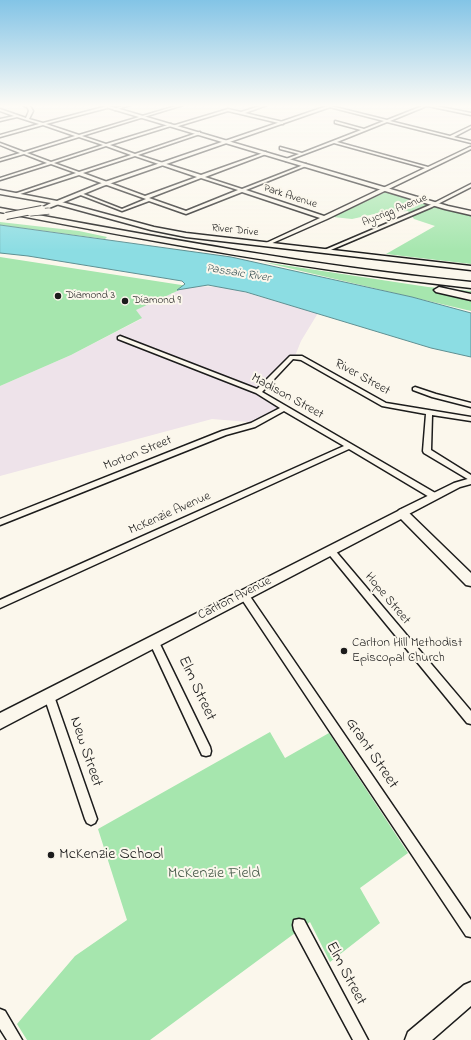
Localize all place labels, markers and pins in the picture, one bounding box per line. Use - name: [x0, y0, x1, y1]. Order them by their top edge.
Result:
- place label: Diamond 3: [66, 289, 115, 303]
- marker: Diamond 3: [53, 291, 63, 301]
- place label: Diamond 9: [133, 294, 181, 308]
- marker: Diamond 9: [120, 296, 130, 306]
- place label: Carlton Hill Methodist Episcopal Church: [352, 636, 462, 667]
- marker: Carlton Hill Methodist Episcopal Church: [339, 646, 349, 656]
- place label: McKenzie School: [59, 845, 163, 865]
- marker: McKenzie School: [46, 850, 56, 860]

